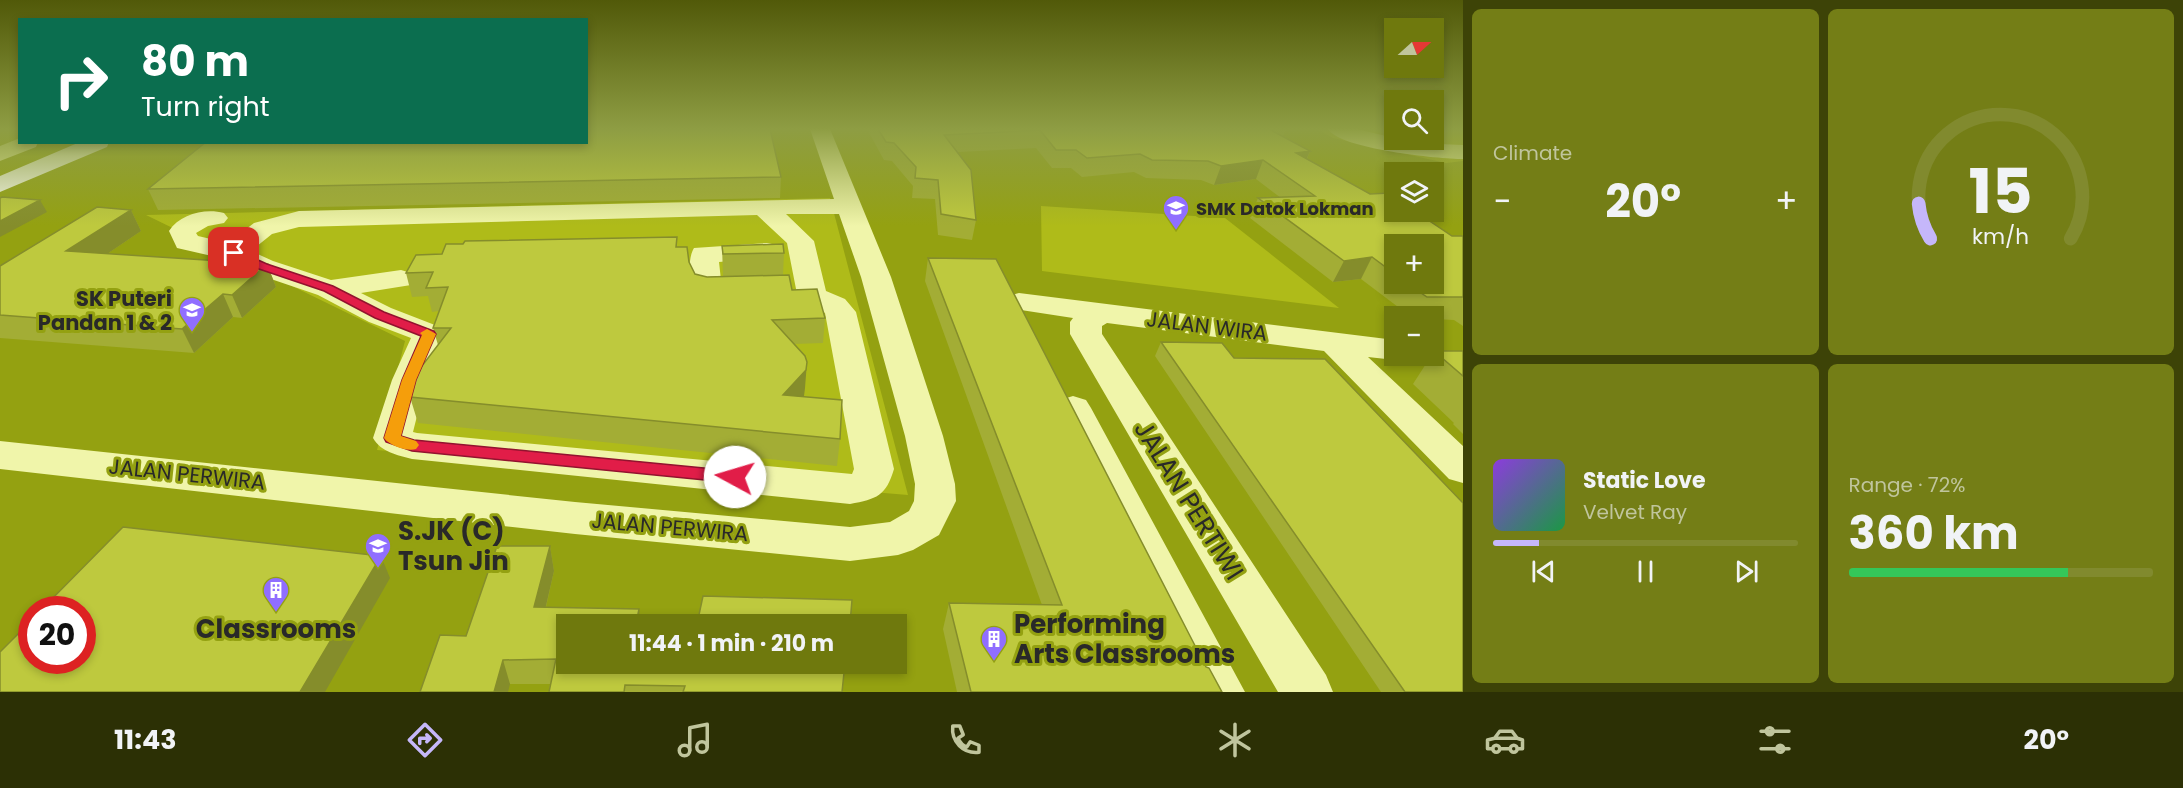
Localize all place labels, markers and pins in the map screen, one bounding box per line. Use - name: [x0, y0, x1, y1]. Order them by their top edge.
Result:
- school or university icon: SMK Datok Lokman: [1161, 193, 1191, 231]
- place label: SMK Datok Lokman: [1196, 196, 1374, 221]
- pin: [208, 227, 259, 278]
- place label: SK Puteri Pandan 1 & 2: [38, 284, 172, 337]
- school or university icon: SK Puteri Pandan 1 & 2: [177, 295, 207, 333]
- place label: S.JK (C) Tsun Jin: [398, 513, 509, 579]
- school or university icon: S.JK (C) Tsun Jin: [363, 531, 393, 569]
- building icon: Classrooms: [261, 575, 291, 613]
- place label: Performing Arts Classrooms: [1014, 606, 1235, 672]
- place label: Classrooms: [196, 611, 356, 647]
- building icon: Performing Arts Classrooms: [979, 624, 1009, 662]

